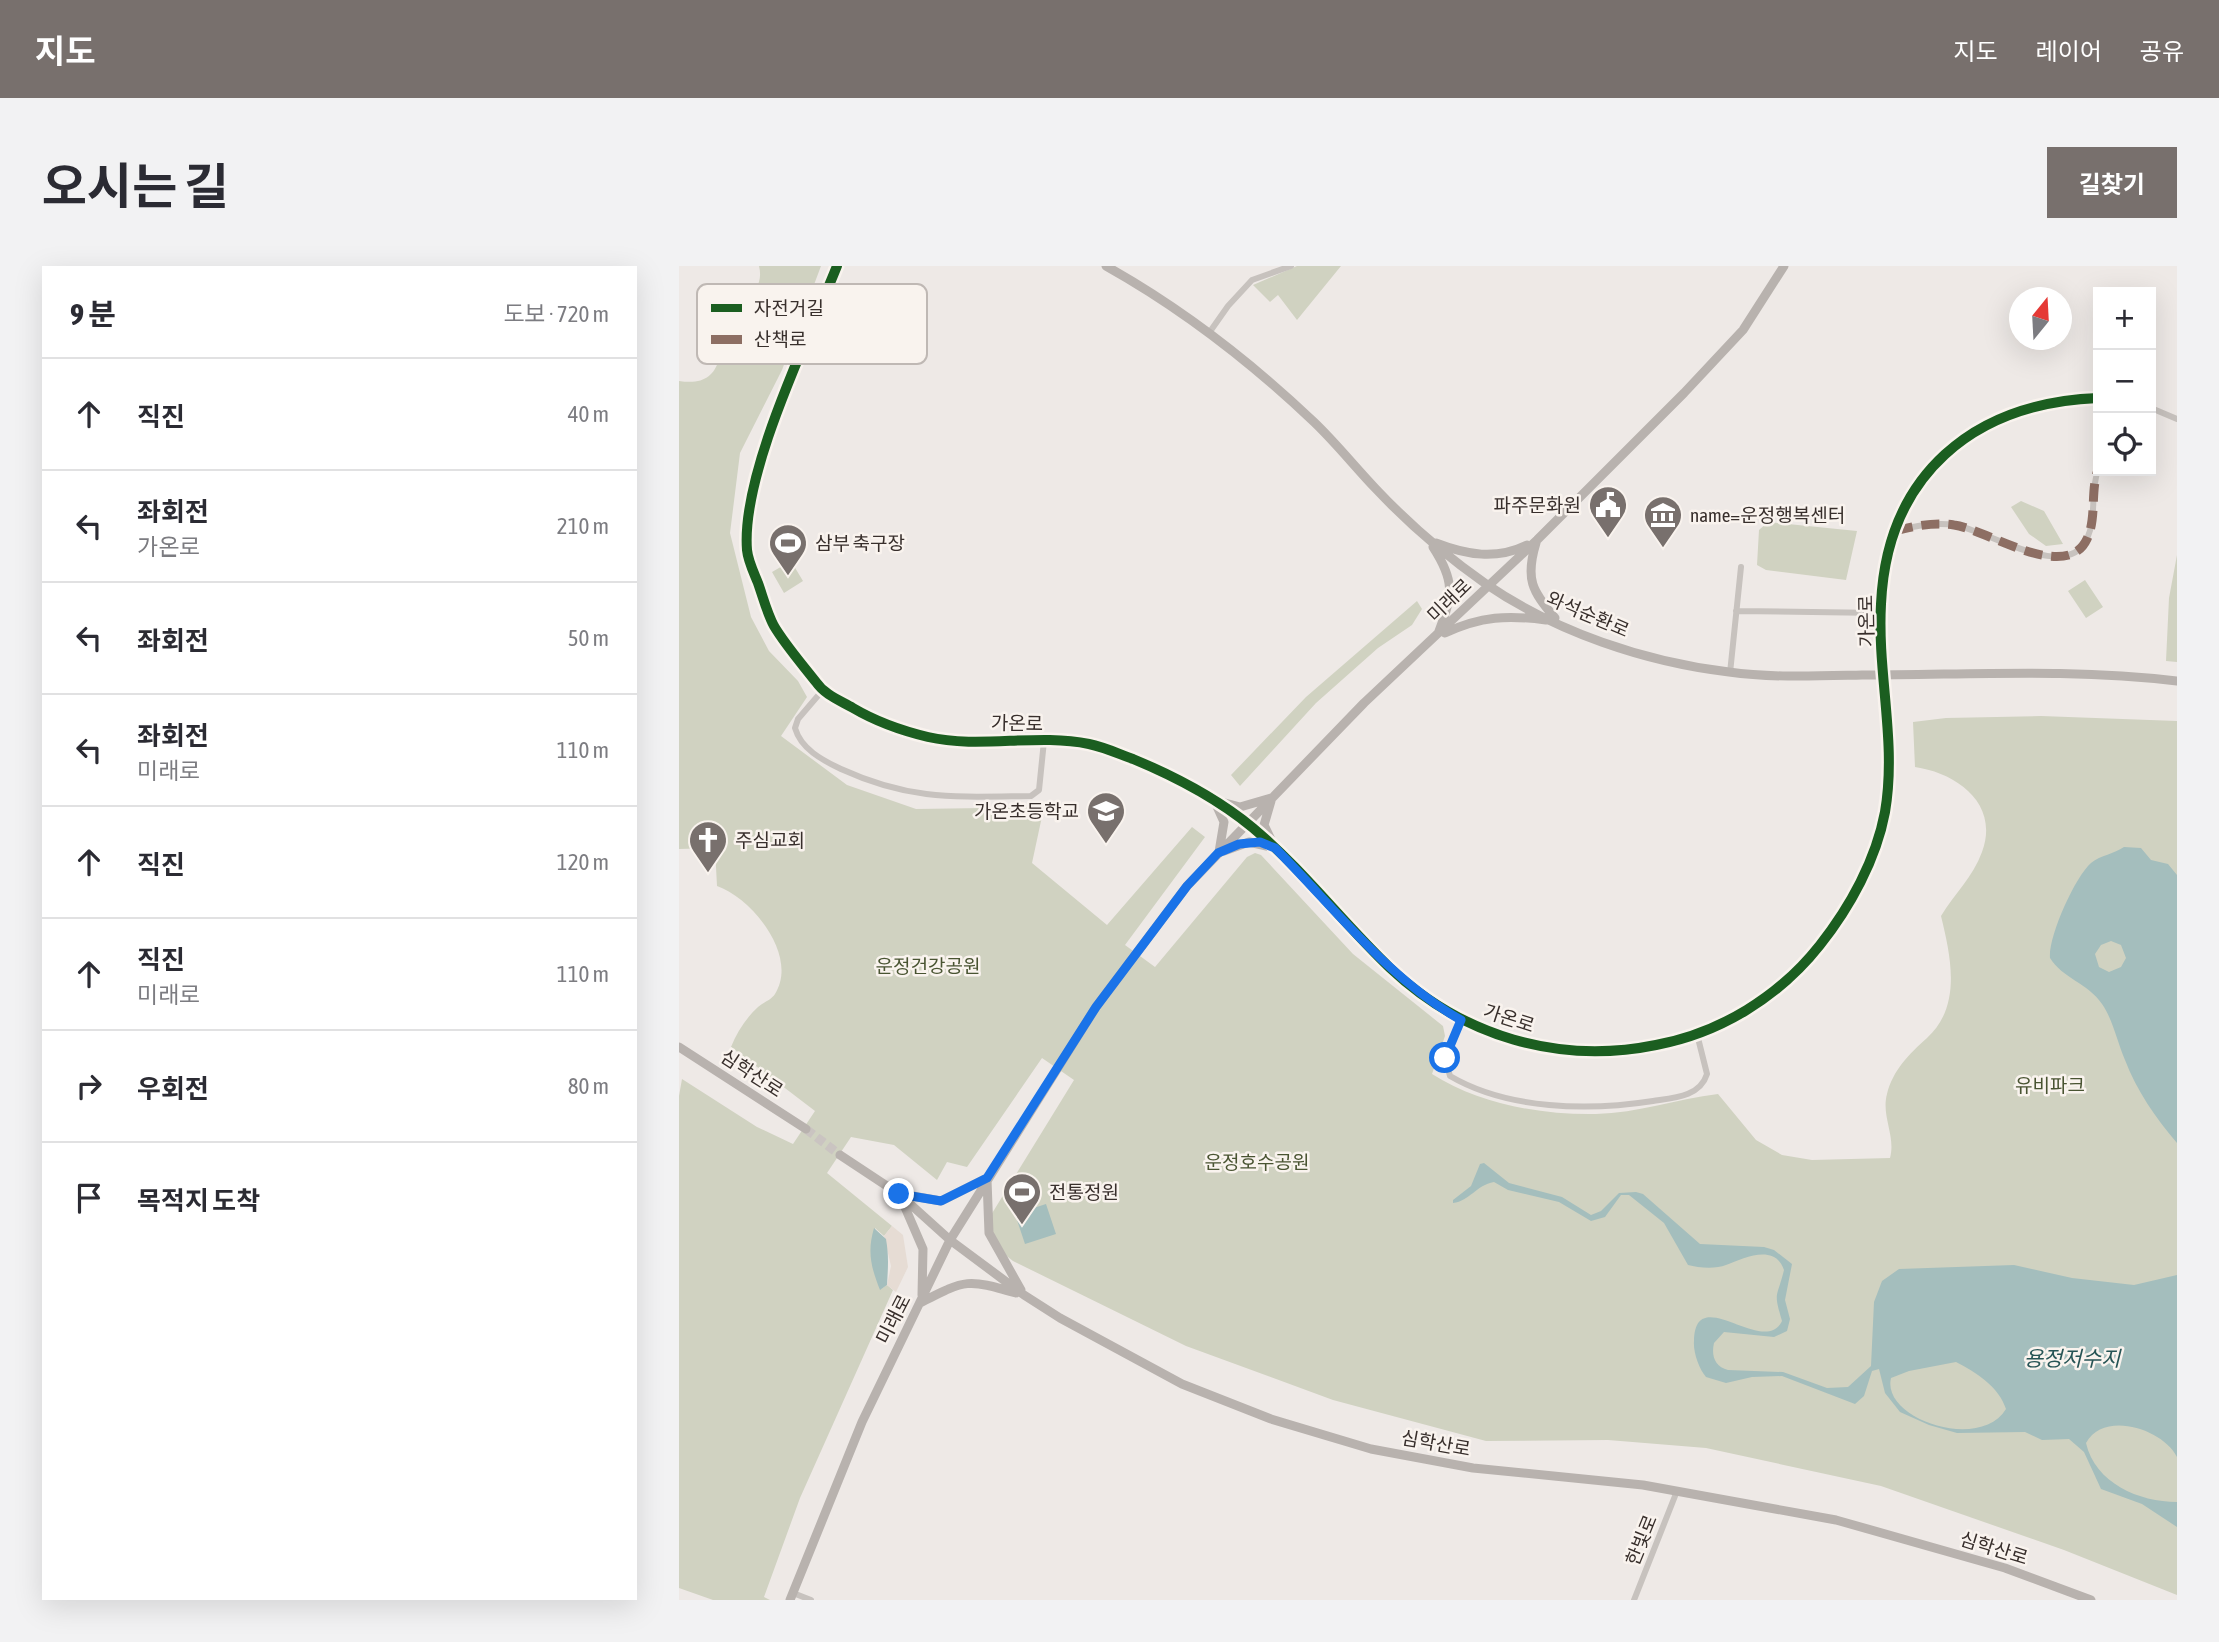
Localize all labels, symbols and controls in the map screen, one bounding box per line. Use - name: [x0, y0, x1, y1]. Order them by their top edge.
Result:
- text: 지도: [35, 32, 96, 70]
- text: 지도: [1953, 38, 1998, 65]
- text: 레이어: [2036, 38, 2102, 65]
- text: 공유: [2140, 38, 2184, 65]
- button: 길찾기: [2047, 147, 2177, 218]
- text: 오시는 길: [42, 158, 229, 214]
- legend: [697, 284, 927, 364]
- north arrow: [2009, 287, 2072, 350]
- map controls: [2093, 287, 2156, 476]
- button: +: [2093, 287, 2156, 350]
- text: 9 분: [70, 297, 116, 331]
- text: 자전거길: [754, 297, 824, 319]
- text: 도보 · 720 m: [503, 301, 609, 327]
- text: 산책로: [754, 328, 806, 350]
- button: −: [2093, 350, 2156, 413]
- icon: ahead: [70, 395, 108, 433]
- text: 40 m: [568, 401, 609, 427]
- text: 직진: [137, 402, 185, 432]
- button: locate: [2093, 413, 2156, 476]
- public building icon: 파주문화원: [1587, 484, 1629, 539]
- place label: 파주문화원: [1494, 494, 1581, 516]
- museum icon: name=운정행복센터: [1642, 494, 1684, 549]
- text: 좌회전: [137, 497, 209, 527]
- place label: name=운정행복센터: [1690, 504, 1845, 526]
- icon: left: [70, 507, 108, 545]
- text: 210 m: [557, 513, 609, 539]
- sports icon: 삼부 축구장: [767, 522, 809, 577]
- place label: 삼부 축구장: [815, 532, 905, 554]
- text: 가온로: [137, 534, 200, 560]
- street label: 미래로: [1422, 574, 1476, 626]
- street label: 와석순환로: [1543, 587, 1633, 641]
- street label: 가온로: [1855, 595, 1877, 647]
- icon: left: [70, 619, 108, 657]
- text: 50 m: [568, 625, 609, 651]
- text: 좌회전: [137, 626, 209, 656]
- street label: 가온로: [991, 712, 1043, 734]
- text: 좌회전: [137, 721, 209, 751]
- icon: left: [70, 731, 108, 769]
- text: 110 m: [557, 737, 609, 763]
- text: 미래로: [137, 758, 200, 784]
- school or university icon: 가온초등학교: [1085, 790, 1127, 845]
- place label: 가온초등학교: [974, 800, 1079, 822]
- church icon: 주심교회: [687, 819, 729, 874]
- place label: 주심교회: [735, 829, 805, 851]
- icon: ahead: [70, 843, 108, 881]
- text: 120 m: [557, 849, 609, 875]
- text: 직진: [137, 850, 185, 880]
- text: 직진: [137, 945, 185, 975]
- icon: ahead: [70, 955, 108, 993]
- park label: 운정건강공원: [876, 955, 980, 977]
- text: 110 m: [557, 961, 609, 987]
- text: 미래로: [137, 982, 200, 1008]
- street label: 가온로: [1481, 999, 1537, 1037]
- route start: [1429, 1042, 1460, 1073]
- street label: 심학산로: [717, 1045, 787, 1101]
- icon: right: [70, 1067, 108, 1105]
- text: 80 m: [568, 1073, 609, 1099]
- text: 우회전: [137, 1074, 209, 1104]
- park label: 유비파크: [2015, 1074, 2085, 1096]
- park label: 운정호수공원: [1205, 1151, 1309, 1173]
- sports icon: 전통정원: [1001, 1171, 1043, 1226]
- route end: [883, 1178, 914, 1209]
- icon: arrive: [70, 1179, 108, 1217]
- place label: 전통정원: [1049, 1181, 1119, 1203]
- text: 목적지 도착: [137, 1186, 260, 1216]
- street label: 미래로: [871, 1291, 915, 1347]
- water label: 용정저수지: [2024, 1346, 2122, 1370]
- street label: 심학산로: [1400, 1426, 1472, 1460]
- street label: 한빛로: [1621, 1512, 1661, 1568]
- street label: 심학산로: [1957, 1527, 2031, 1569]

